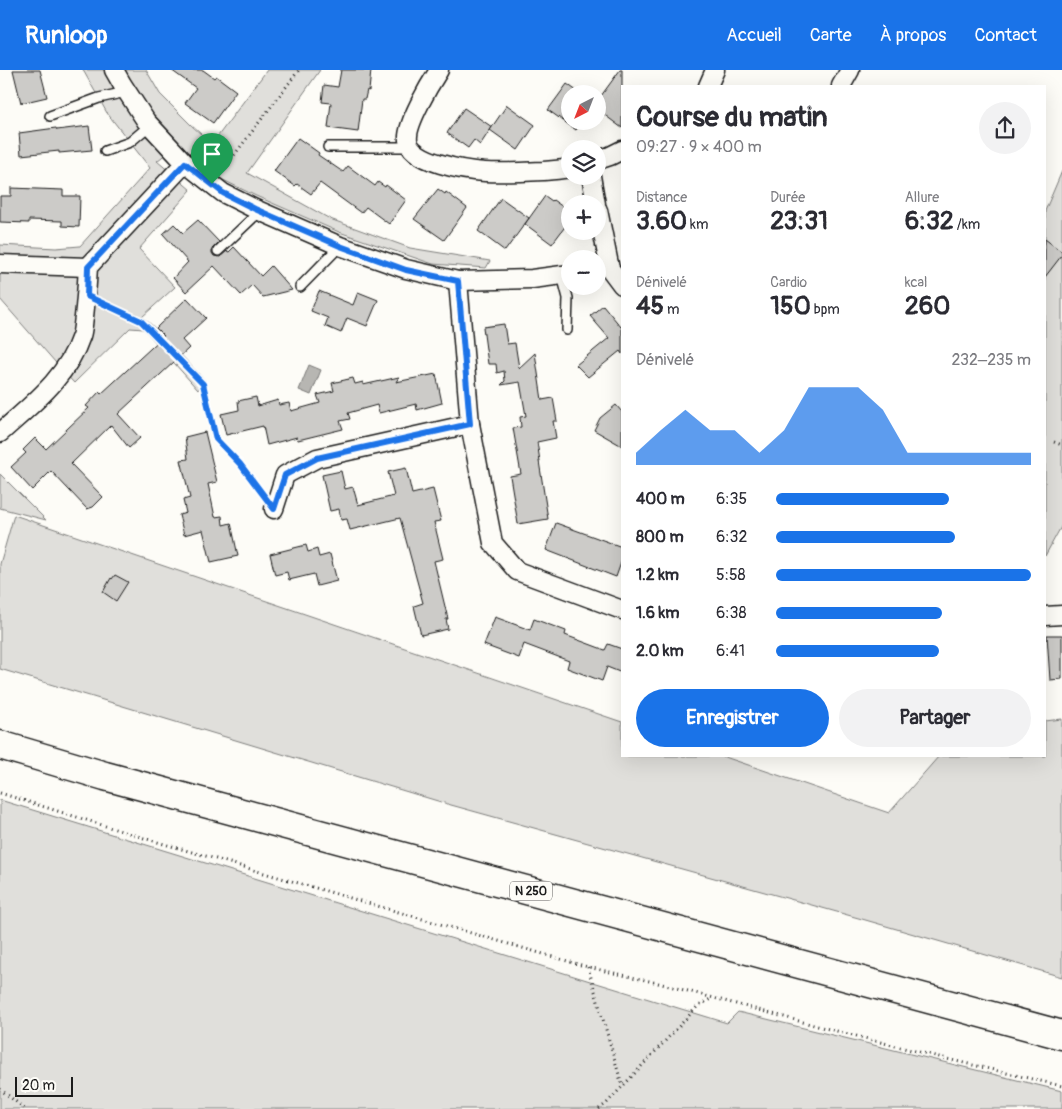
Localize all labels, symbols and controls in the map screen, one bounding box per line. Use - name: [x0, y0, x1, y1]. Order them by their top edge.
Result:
- text: Runloop: [25, 21, 108, 50]
- text: Accueil: [726, 24, 782, 47]
- text: Carte: [810, 24, 852, 47]
- text: À propos: [880, 24, 946, 47]
- text: Contact: [974, 24, 1037, 47]
- north arrow: [561, 85, 606, 130]
- map controls: [561, 85, 606, 295]
- text: Course du matin: [636, 100, 828, 135]
- button: share: [979, 102, 1031, 154]
- pin: [191, 133, 233, 184]
- text: 09:27 · 9 × 400 m: [636, 137, 762, 157]
- icon: arrive: [198, 140, 226, 168]
- button: layers: [561, 140, 606, 185]
- text: Distance: [636, 189, 687, 206]
- text: Durée: [770, 189, 805, 206]
- text: Allure: [905, 189, 939, 206]
- button: +: [561, 195, 606, 240]
- text: 3.60: [636, 206, 687, 237]
- text: 23:31: [770, 206, 828, 237]
- text: 6:32: [905, 206, 954, 237]
- text: km: [687, 216, 708, 233]
- text: /km: [954, 216, 980, 233]
- button: −: [561, 250, 606, 295]
- text: Dénivelé: [636, 274, 687, 291]
- text: Cardio: [770, 274, 807, 291]
- text: kcal: [905, 274, 927, 291]
- text: 45: [636, 291, 664, 322]
- text: 150: [770, 291, 811, 322]
- text: 260: [905, 291, 950, 322]
- text: m: [664, 301, 680, 318]
- text: bpm: [811, 301, 840, 318]
- text: Dénivelé: [636, 350, 694, 370]
- text: 232–235 m: [951, 350, 1031, 370]
- text: 400 m: [636, 489, 685, 509]
- text: 6:35: [716, 489, 747, 509]
- text: 800 m: [636, 527, 684, 547]
- text: 6:32: [716, 527, 747, 547]
- text: 1.2 km: [636, 565, 679, 585]
- text: 5:58: [716, 565, 746, 585]
- text: 1.6 km: [636, 603, 679, 623]
- text: 6:38: [716, 603, 747, 623]
- text: 2.0 km: [636, 641, 684, 661]
- text: 6:41: [716, 641, 745, 661]
- button: Enregistrer: [636, 689, 829, 747]
- button: Partager: [839, 689, 1031, 747]
- road number: N 250: [510, 881, 552, 900]
- scale bar: [15, 1074, 72, 1097]
- text: 20 m: [22, 1077, 55, 1094]

